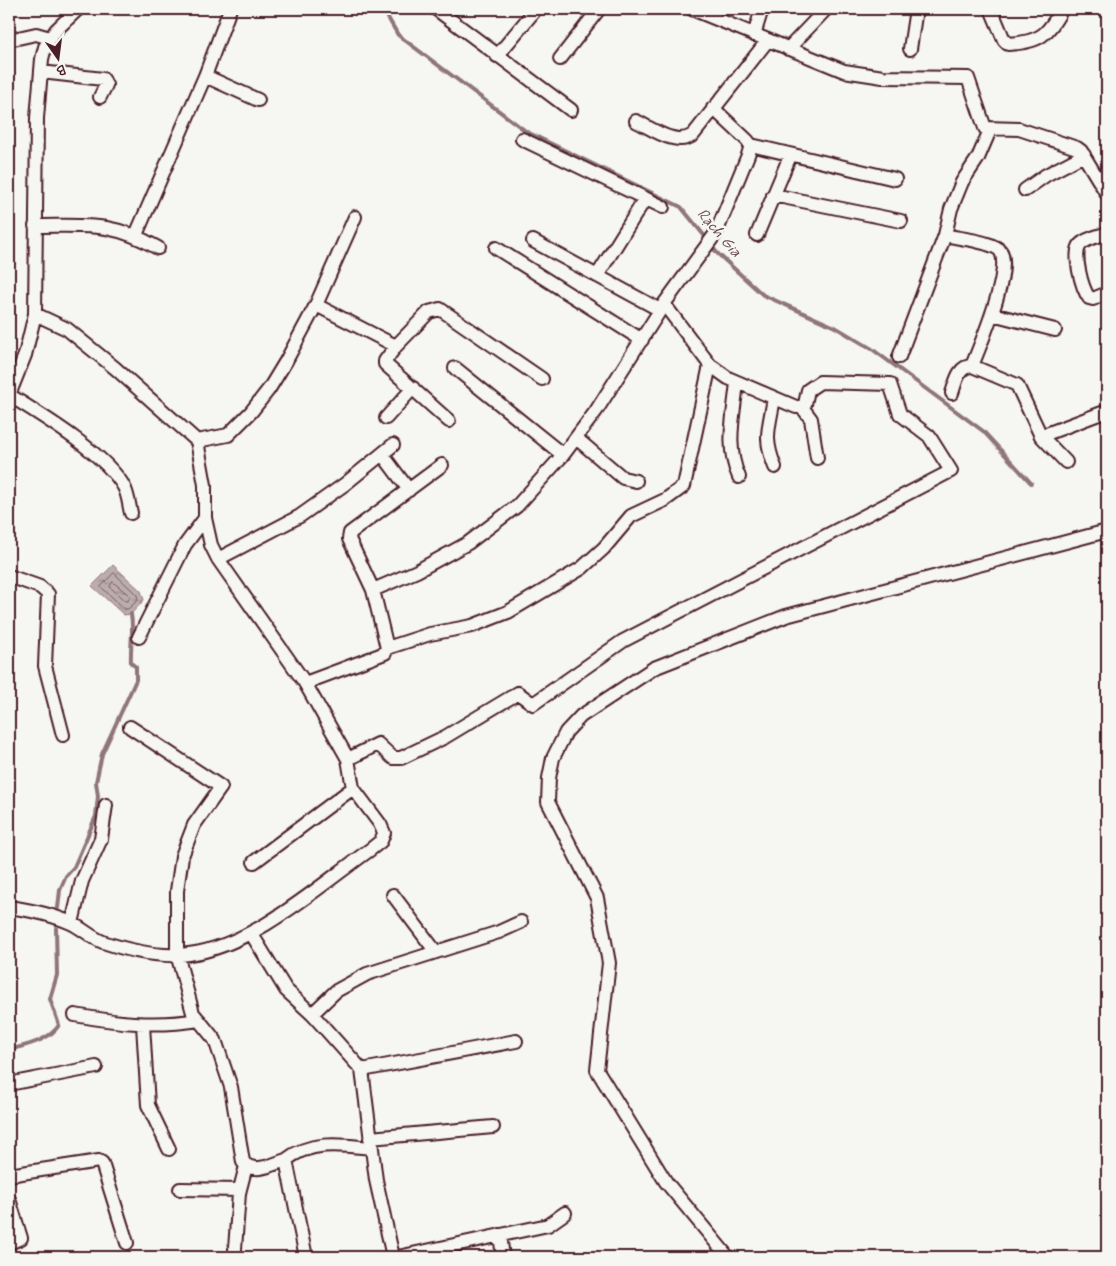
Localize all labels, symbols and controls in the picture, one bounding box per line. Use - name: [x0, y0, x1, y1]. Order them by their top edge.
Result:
- north arrow: [32, 32, 82, 82]
- text: B: [54, 60, 67, 79]
- water label: Rạch Gia: [692, 204, 746, 262]

